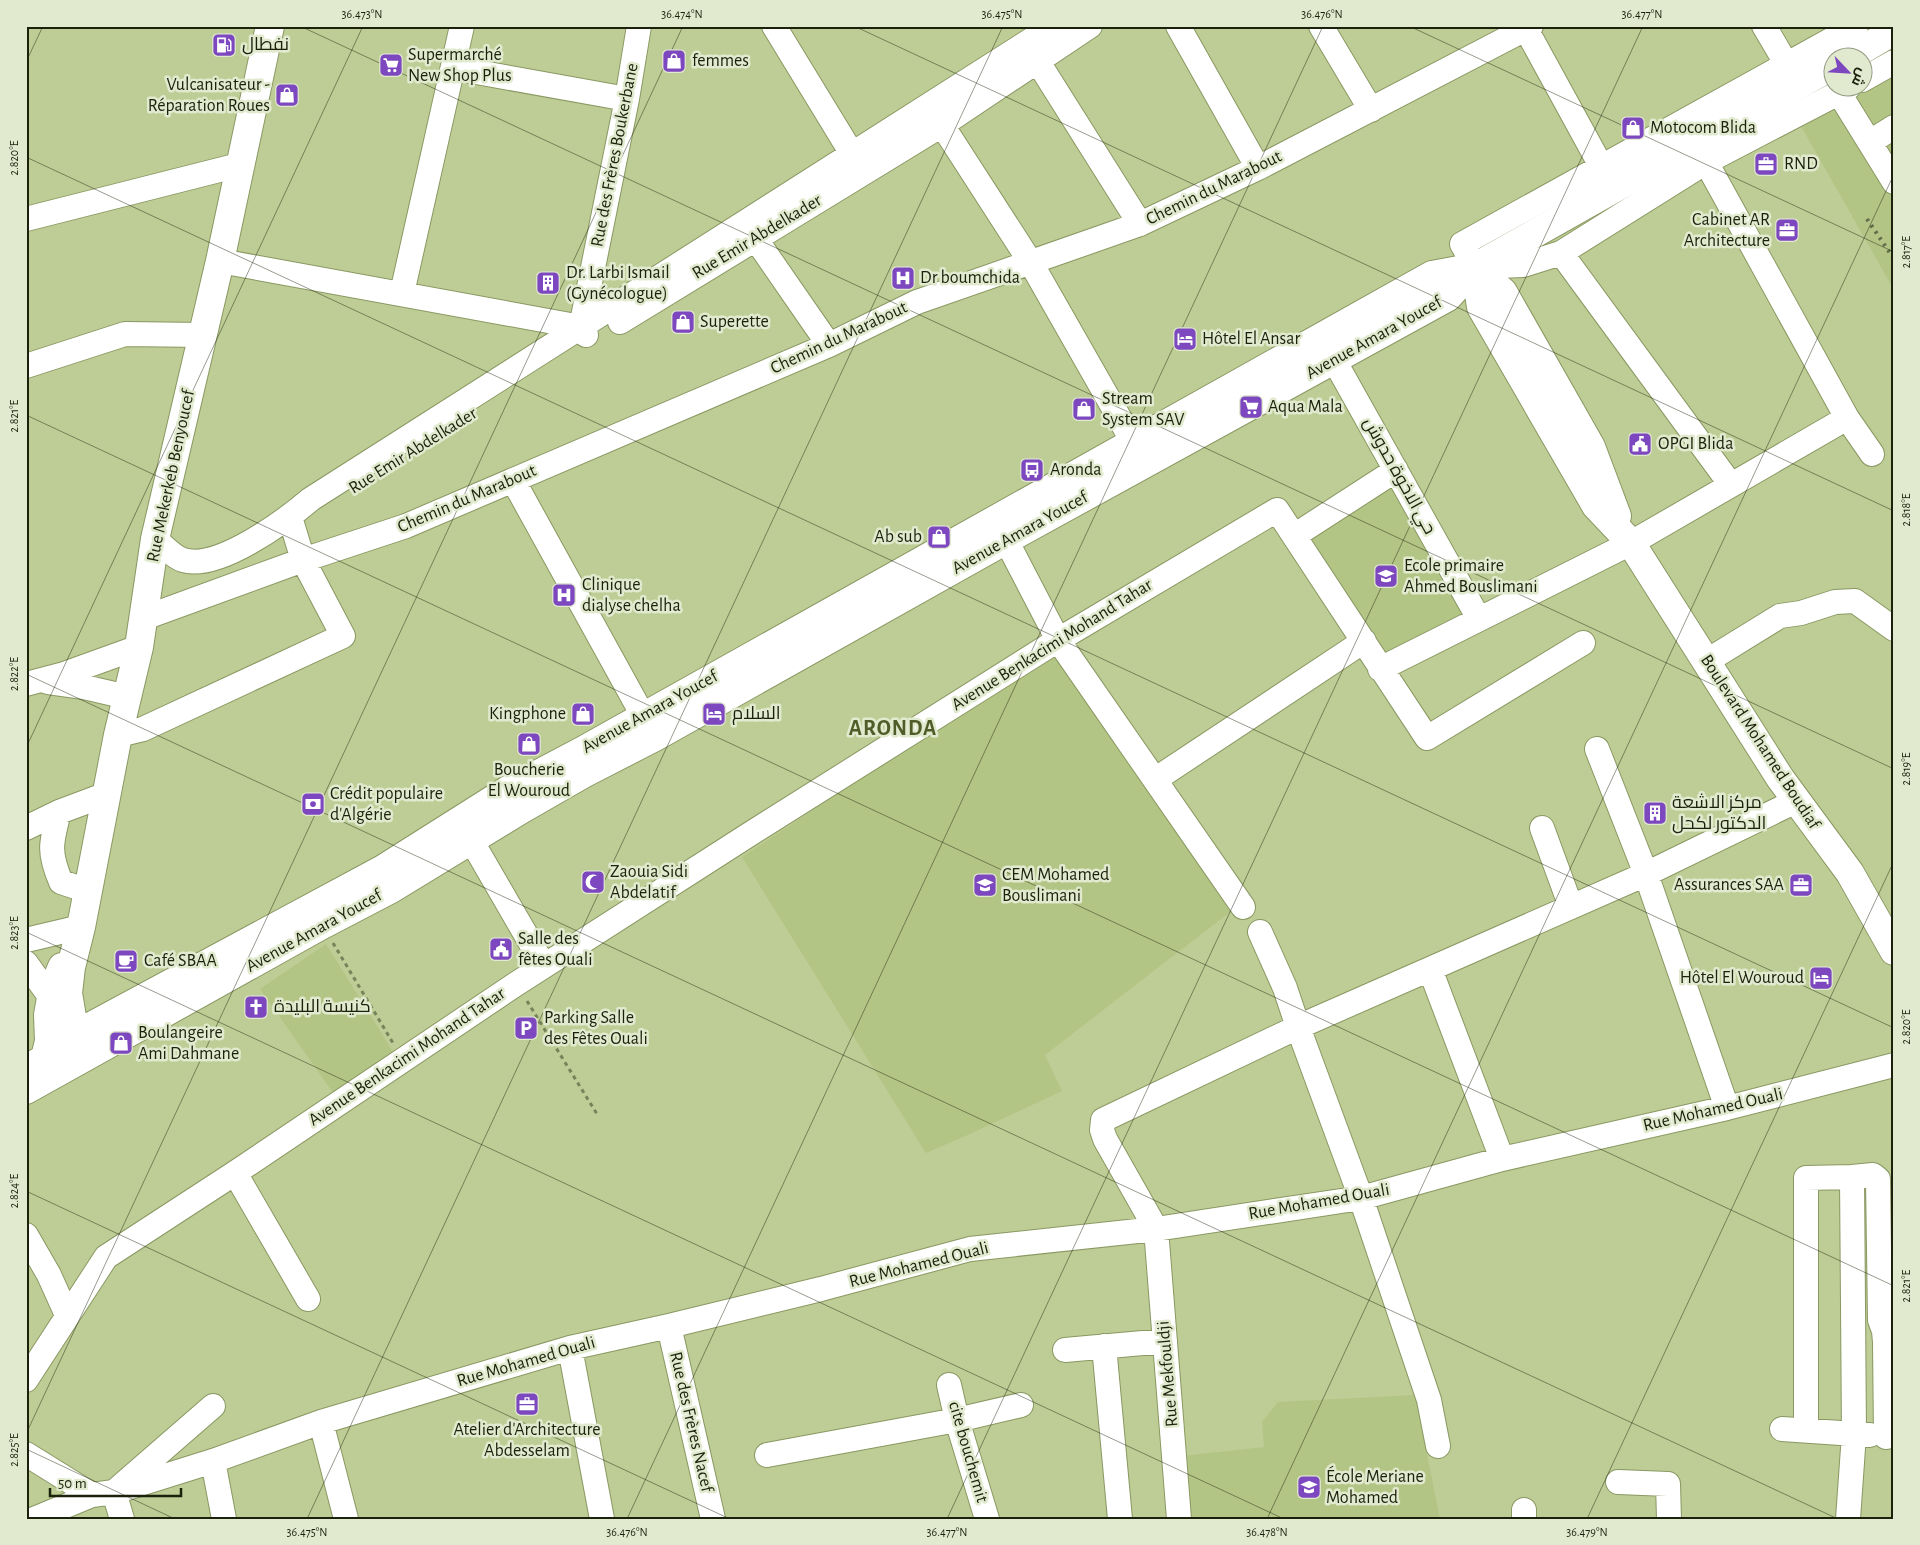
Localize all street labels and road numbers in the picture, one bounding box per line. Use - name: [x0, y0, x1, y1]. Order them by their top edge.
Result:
- street label: Rue des Frères Boukerbane: [588, 62, 642, 248]
- street label: Chemin du Marabout: [1143, 147, 1285, 229]
- street label: Rue Emir Abdelkader: [689, 191, 825, 283]
- street label: Avenue Amara Youcef: [1303, 292, 1446, 383]
- street label: Chemin du Marabout: [768, 298, 910, 378]
- street label: Rue Mekerkeb Benyoucef: [144, 387, 198, 564]
- street label: Rue Emir Abdelkader: [346, 404, 480, 498]
- street label: حي الاخوة حدوش: [1356, 414, 1439, 539]
- street label: Chemin du Marabout: [395, 462, 539, 536]
- street label: Avenue Amara Youcef: [949, 487, 1092, 578]
- street label: Avenue Benkacimi Mohand Tahar: [949, 576, 1156, 714]
- street label: Boulevard Mohamed Boudiaf: [1697, 652, 1824, 834]
- street label: Avenue Amara Youcef: [579, 666, 722, 757]
- street label: Avenue Amara Youcef: [243, 885, 386, 976]
- street label: Avenue Benkacimi Mohand Tahar: [306, 984, 509, 1130]
- street label: Rue Mohamed Ouali: [1641, 1085, 1785, 1135]
- street label: Rue Mohamed Ouali: [1247, 1181, 1391, 1223]
- street label: Rue Mohamed Ouali: [847, 1239, 991, 1291]
- street label: Rue Mekfouldji: [1154, 1320, 1182, 1428]
- street label: Rue Mohamed Ouali: [455, 1334, 597, 1390]
- street label: Rue des Frères Nacef: [666, 1350, 716, 1495]
- street label: cite bouchemit: [945, 1399, 991, 1505]

